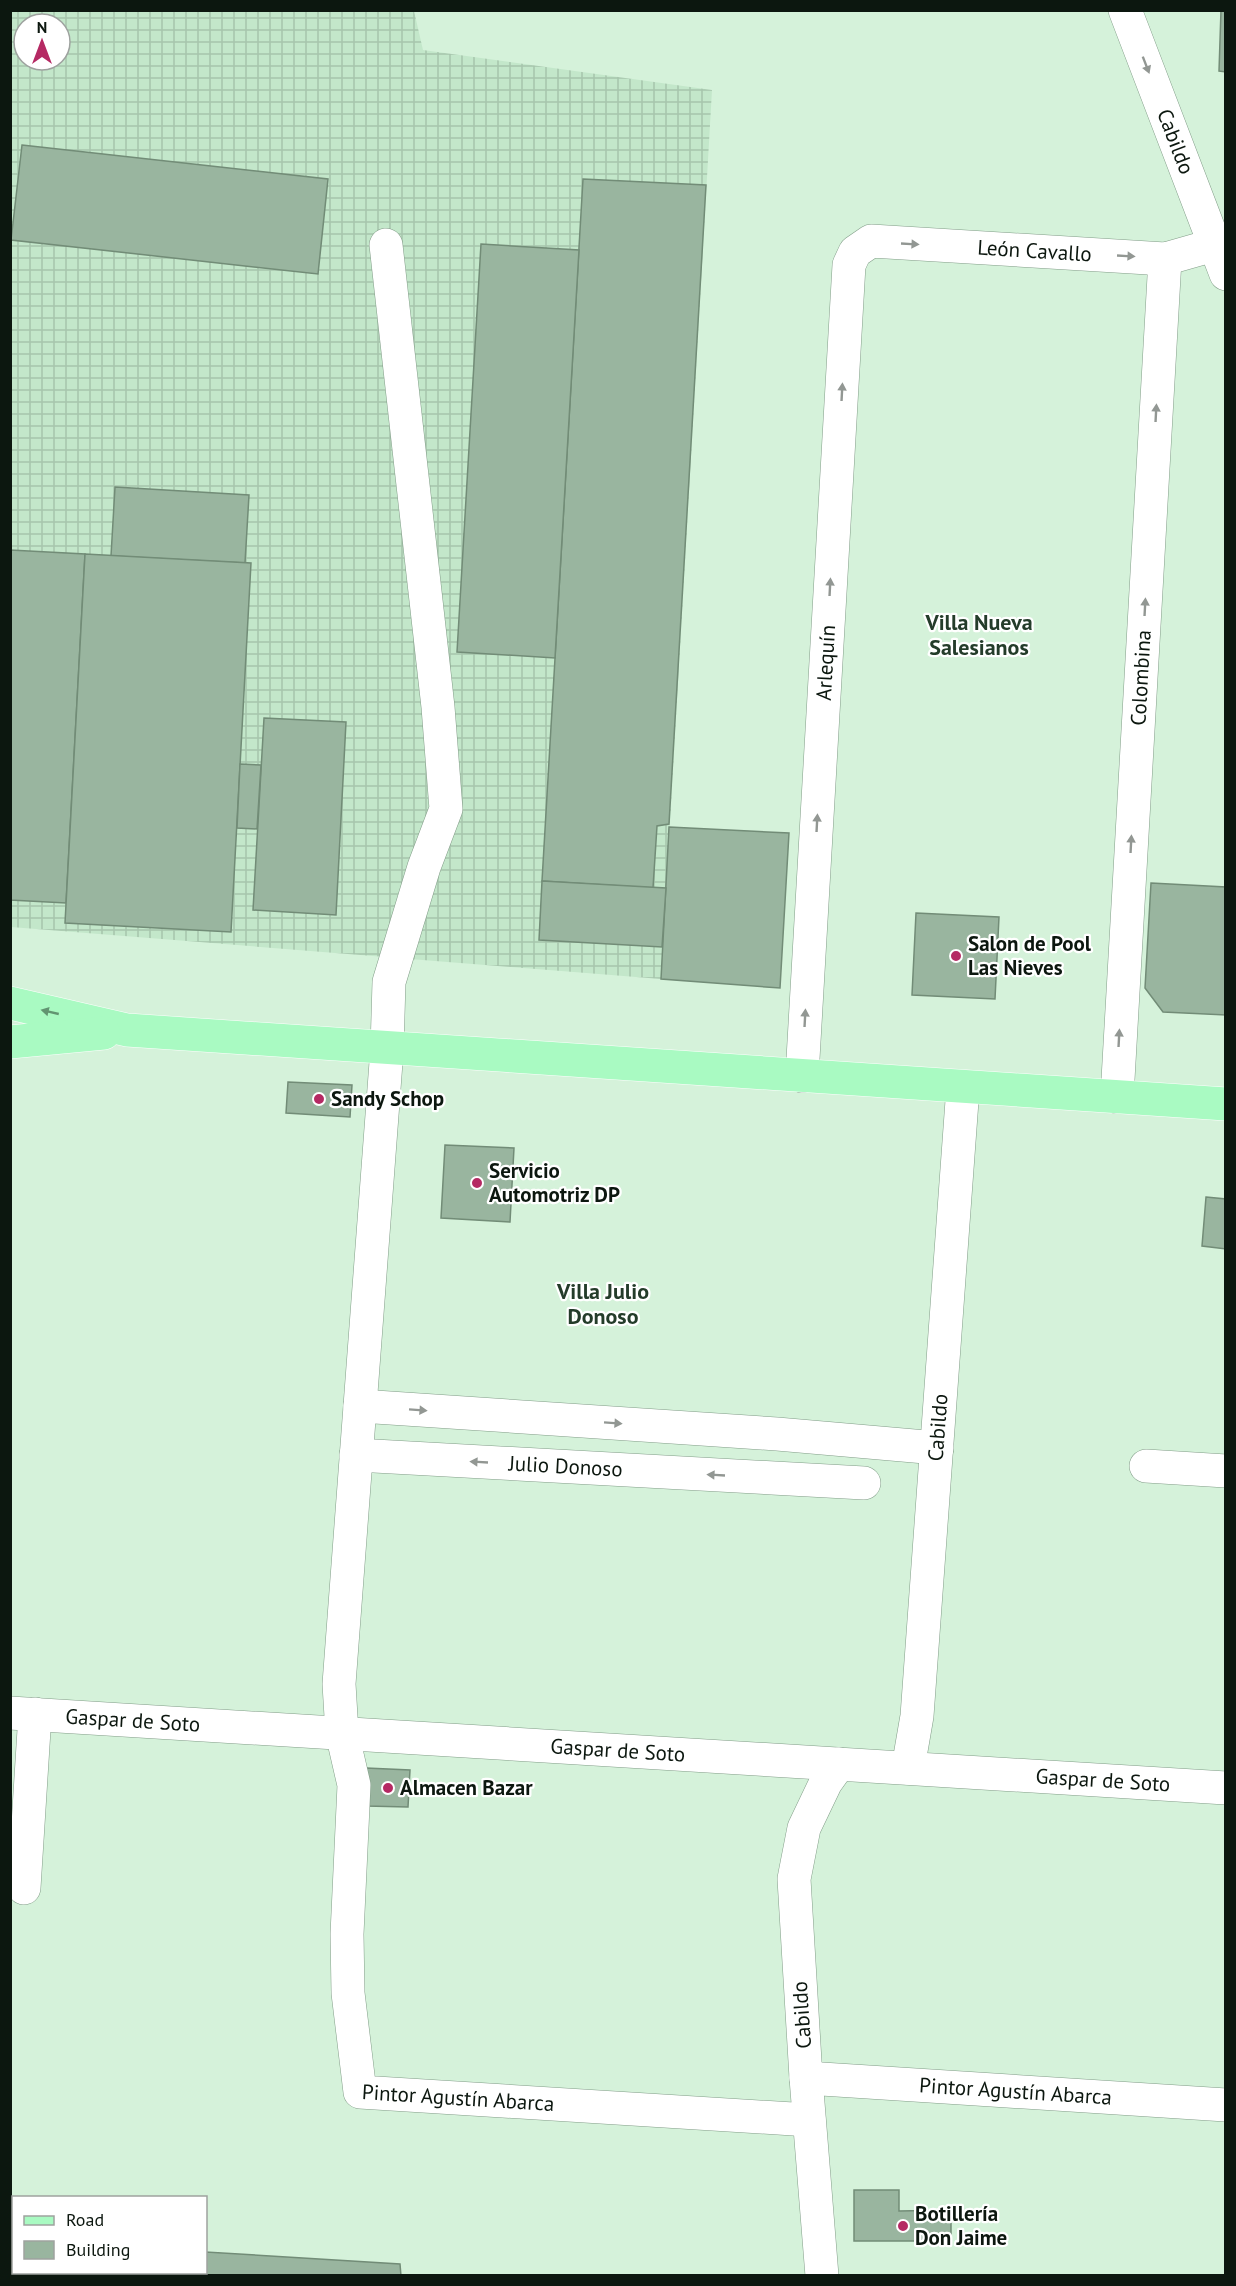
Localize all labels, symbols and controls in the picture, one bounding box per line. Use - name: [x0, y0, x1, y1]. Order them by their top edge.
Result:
- north arrow: [12, 12, 72, 72]
- text: N: [37, 17, 47, 37]
- one-way arrow: [1141, 56, 1151, 74]
- street label: Cabildo: [1151, 105, 1201, 178]
- street label: León Cavallo: [977, 234, 1093, 267]
- one-way arrow: [901, 239, 920, 248]
- one-way arrow: [1116, 252, 1135, 261]
- one-way arrow: [837, 382, 846, 401]
- one-way arrow: [1152, 403, 1161, 422]
- one-way arrow: [826, 577, 835, 596]
- one-way arrow: [1140, 598, 1149, 617]
- district label: Villa Nueva Salesianos: [924, 608, 1033, 661]
- street label: Arlequín: [810, 624, 841, 701]
- street label: Colombina: [1124, 629, 1157, 726]
- one-way arrow: [812, 814, 821, 833]
- one-way arrow: [1126, 834, 1135, 853]
- place label: Salon de Pool Las Nieves: [968, 930, 1092, 981]
- marker: Salon de Pool Las Nieves: [949, 949, 963, 963]
- one-way arrow: [41, 1006, 59, 1016]
- one-way arrow: [801, 1008, 810, 1027]
- one-way arrow: [1115, 1029, 1124, 1048]
- place label: Sandy Schop: [331, 1085, 444, 1112]
- marker: Sandy Schop: [312, 1092, 326, 1106]
- place label: Servicio Automotriz DP: [489, 1157, 620, 1208]
- marker: Servicio Automotriz DP: [470, 1176, 484, 1190]
- district label: Villa Julio Donoso: [556, 1277, 649, 1330]
- street label: Cabildo: [922, 1393, 954, 1462]
- one-way arrow: [409, 1405, 428, 1415]
- one-way arrow: [604, 1419, 623, 1428]
- street label: Julio Donoso: [507, 1449, 623, 1483]
- one-way arrow: [470, 1457, 489, 1466]
- one-way arrow: [707, 1470, 726, 1480]
- street label: Gaspar de Soto: [65, 1702, 201, 1738]
- street label: Gaspar de Soto: [550, 1732, 686, 1768]
- street label: Gaspar de Soto: [1035, 1762, 1171, 1798]
- place label: Almacen Bazar: [400, 1774, 533, 1801]
- marker: Almacen Bazar: [381, 1781, 395, 1795]
- street label: Cabildo: [786, 1980, 817, 2050]
- street label: Pintor Agustín Abarca: [918, 2071, 1113, 2111]
- street label: Pintor Agustín Abarca: [361, 2078, 555, 2117]
- legend: [12, 2196, 207, 2274]
- place label: Botillería Don Jaime: [915, 2200, 1007, 2251]
- text: Road: [66, 2208, 104, 2231]
- marker: Botillería Don Jaime: [896, 2219, 910, 2233]
- text: Building: [66, 2238, 130, 2261]

